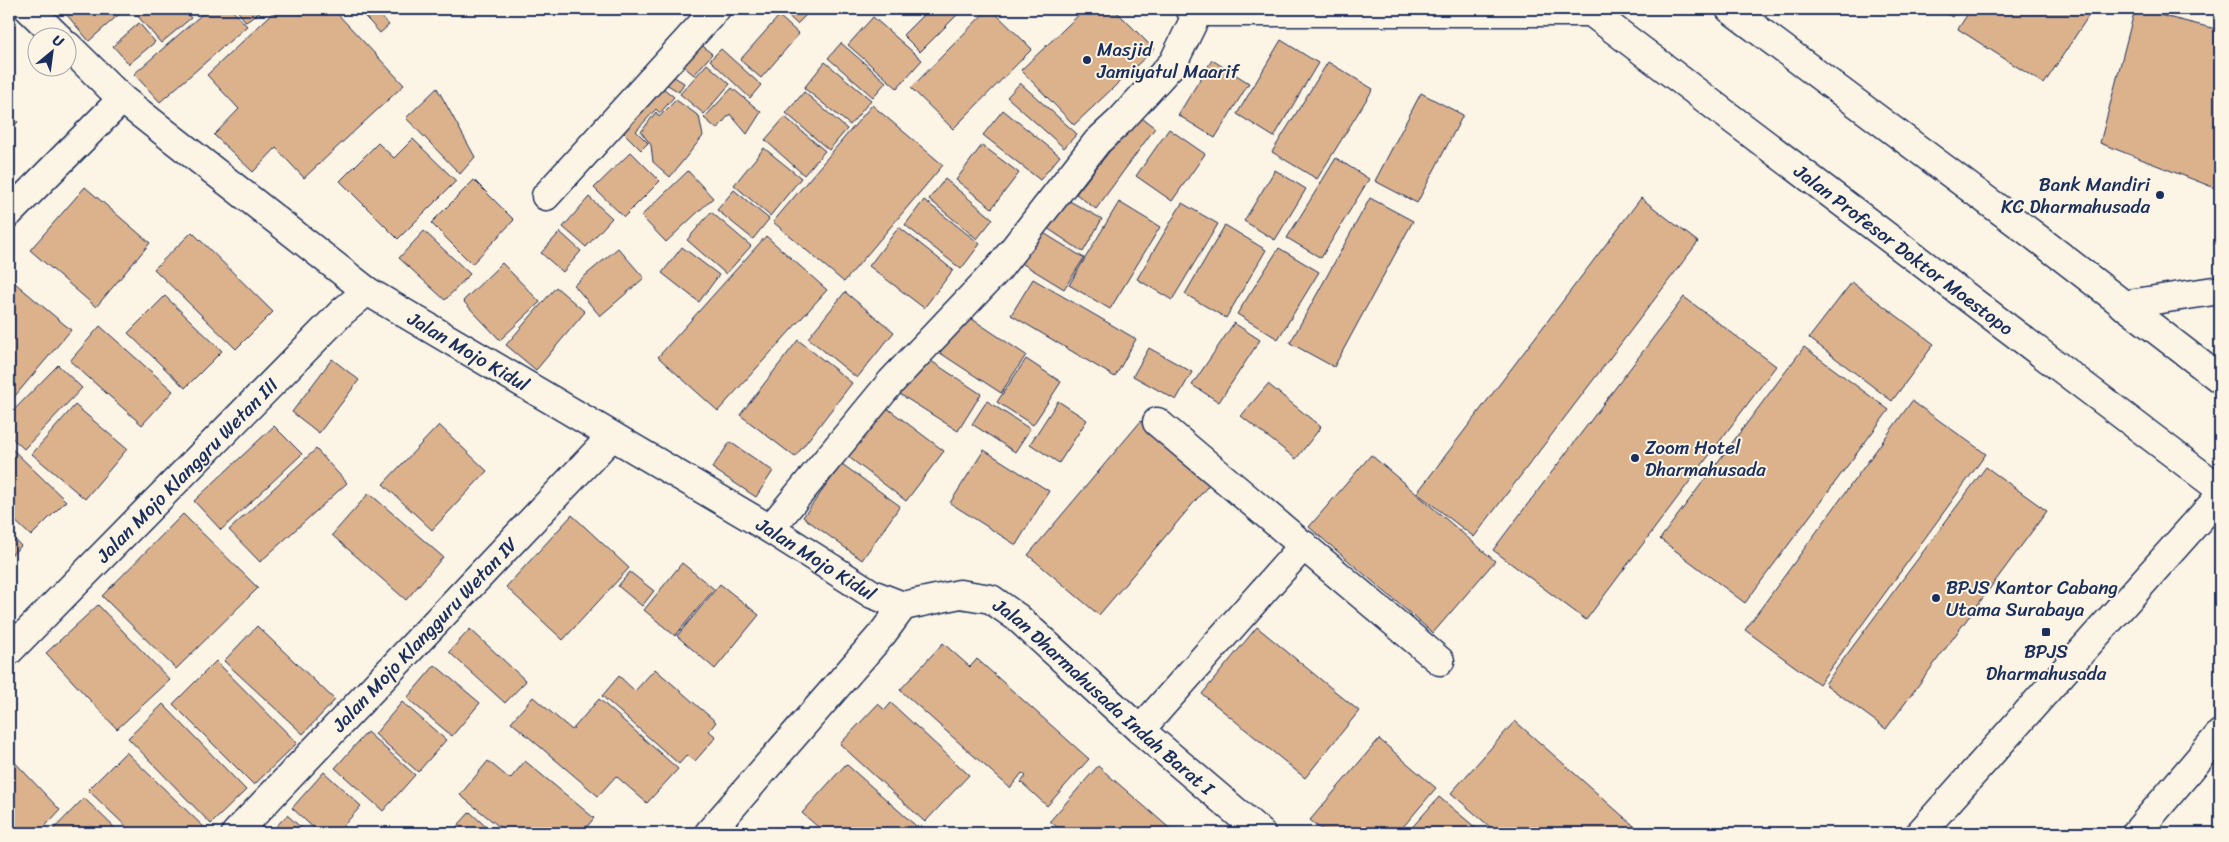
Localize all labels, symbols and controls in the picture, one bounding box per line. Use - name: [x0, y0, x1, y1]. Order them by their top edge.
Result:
- north arrow: [28, 28, 78, 78]
- text: U: [48, 28, 69, 55]
- place label: Masjid Jamiyatul Maarif: [1096, 33, 1240, 88]
- marker: Masjid Jamiyatul Maarif: [1081, 54, 1093, 66]
- street label: Jalan Profesor Doktor Moestopo: [1786, 155, 2021, 344]
- place label: Bank Mandiri KC Dharmahusada: [2001, 168, 2151, 223]
- marker: Bank Mandiri KC Dharmahusada: [2154, 189, 2166, 201]
- street label: Jalan Mojo Kidul: [401, 302, 536, 400]
- street label: Jalan Mojo Klanggru Wetan III: [87, 369, 286, 571]
- place label: Zoom Hotel Dharmahusada: [1645, 431, 1766, 486]
- marker: Zoom Hotel Dharmahusada: [1629, 452, 1641, 464]
- street label: Jalan Mojo Kidul: [749, 507, 883, 610]
- street label: Jalan Mojo Klangguru Wetan IV: [323, 528, 526, 740]
- place label: BPJS Kantor Cabang Utama Surabaya: [1946, 571, 2118, 626]
- street label: Jalan Dharmahusada Indah Barat I: [986, 588, 1223, 804]
- marker: BPJS Kantor Cabang Utama Surabaya: [1930, 592, 1942, 604]
- marker: BPJS Dharmahusada: [2040, 626, 2052, 638]
- place label: BPJS Dharmahusada: [1986, 635, 2107, 690]

